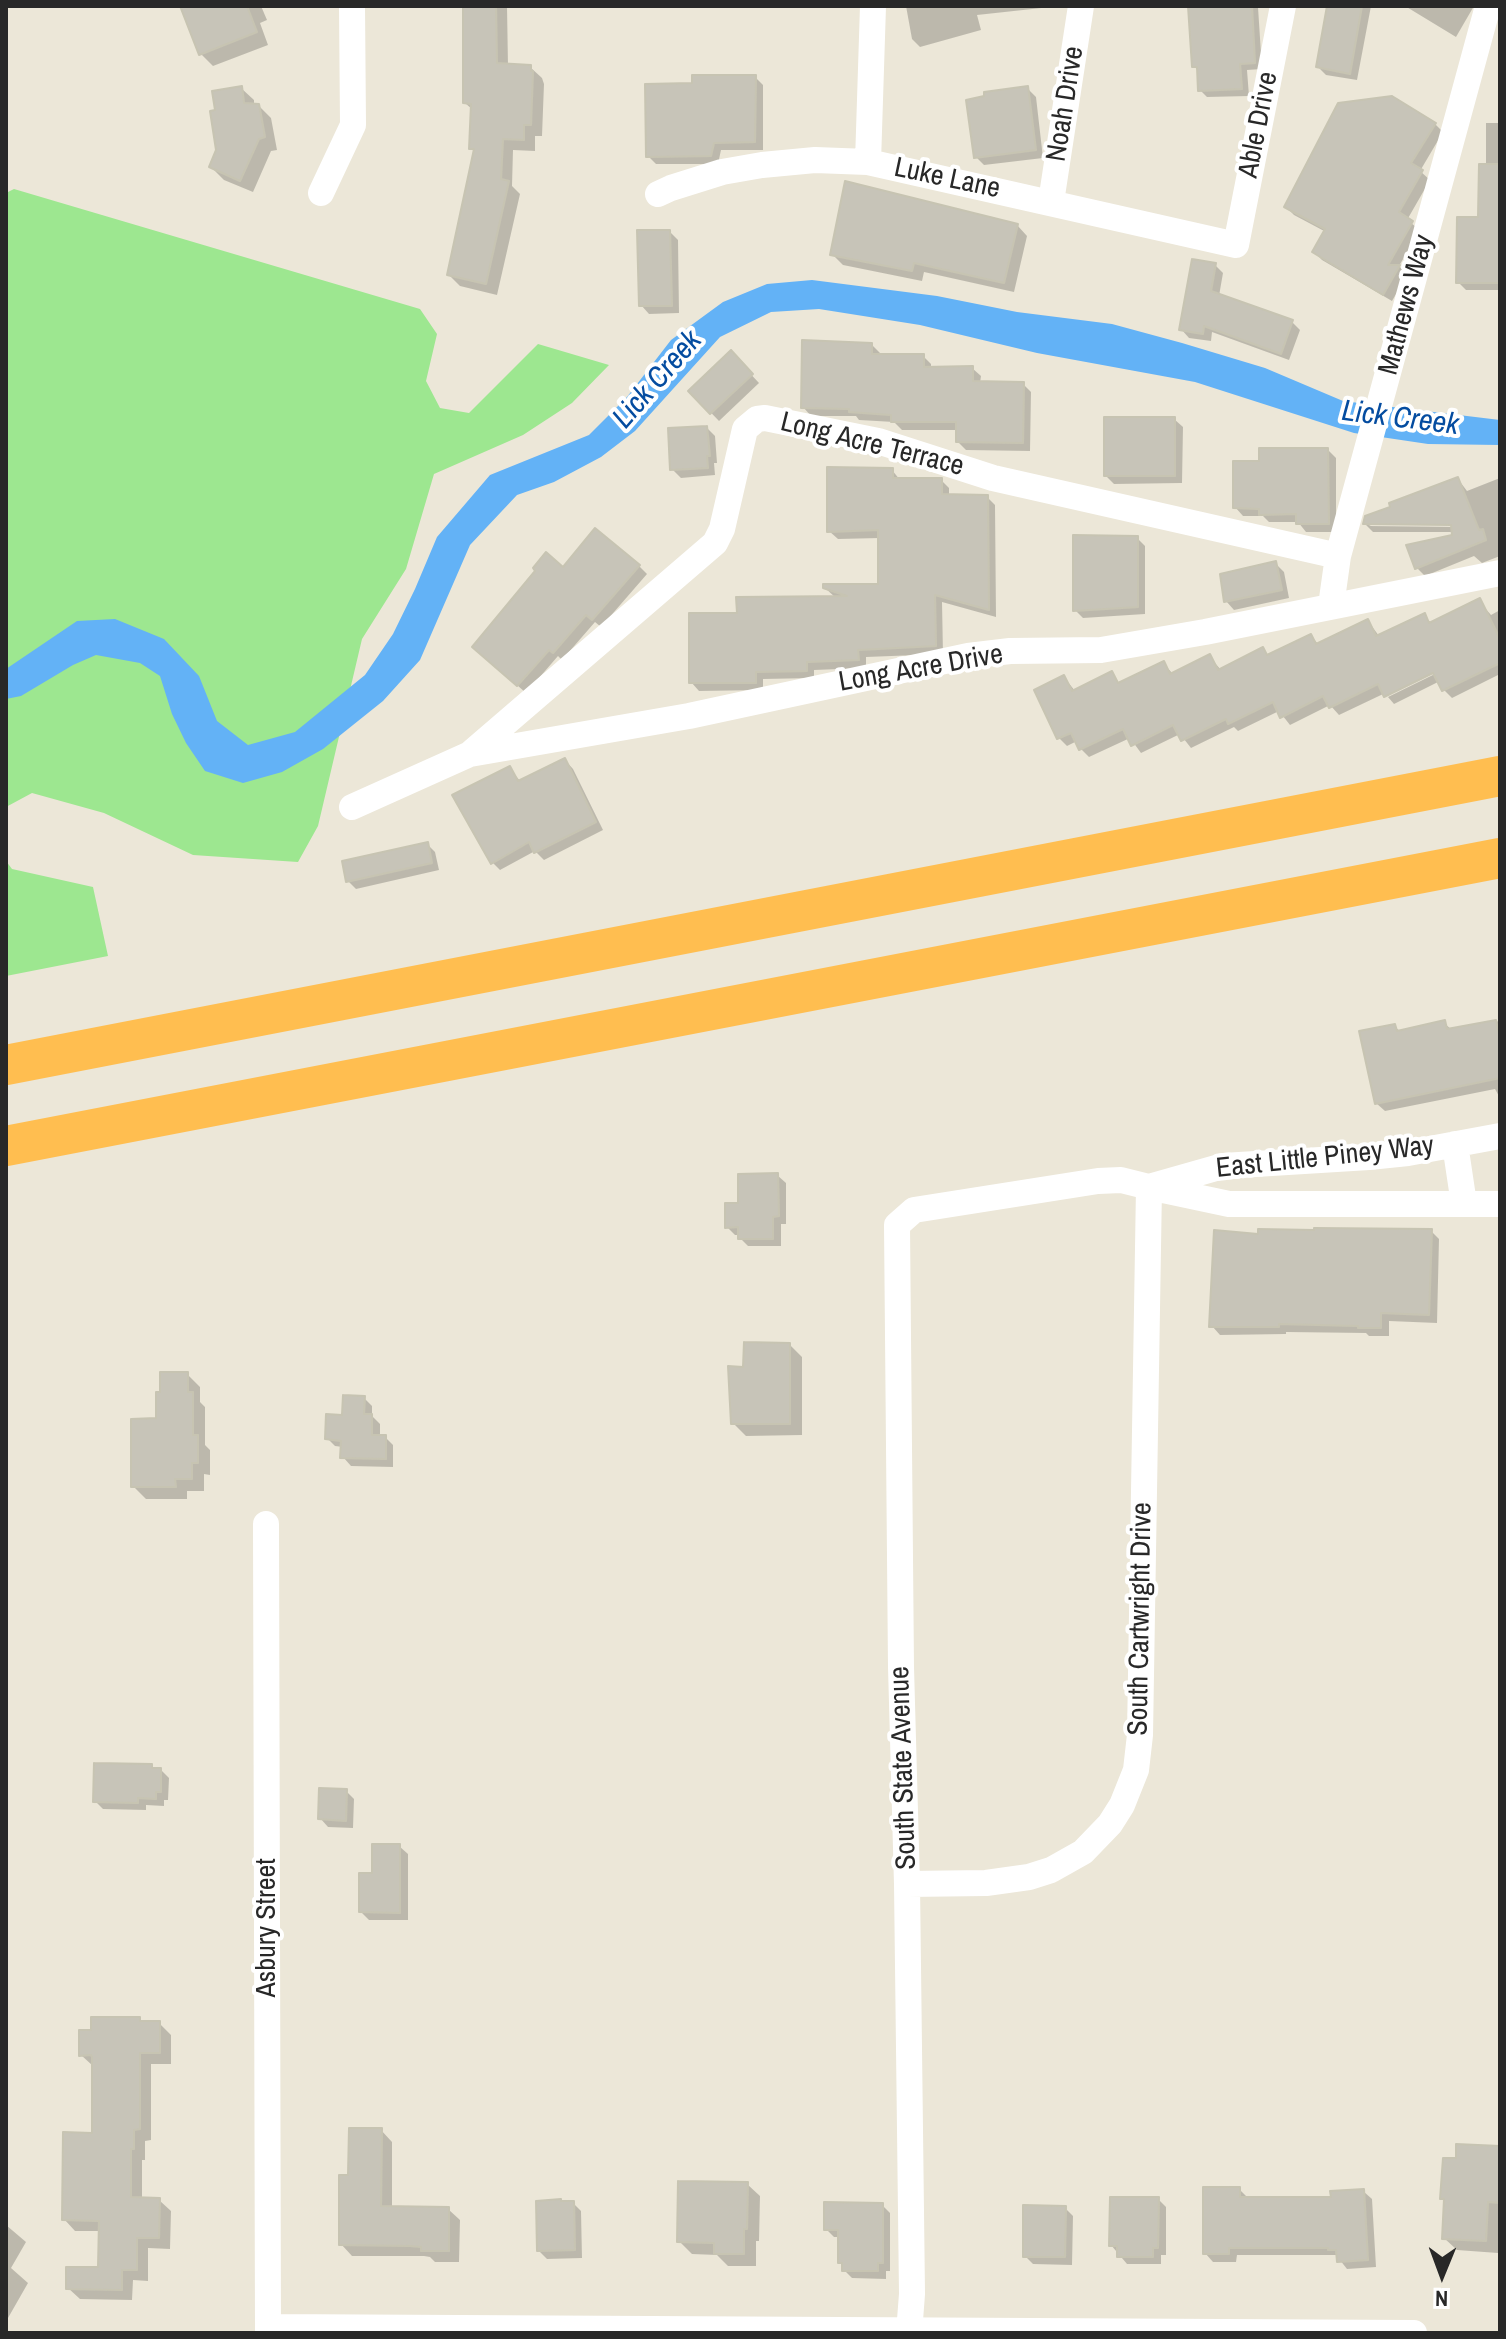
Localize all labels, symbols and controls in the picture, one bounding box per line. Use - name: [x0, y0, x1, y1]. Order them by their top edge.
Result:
- street label: Noah Drive: [1040, 44, 1092, 164]
- street label: Able Drive: [1232, 69, 1286, 181]
- street label: Luke Lane: [891, 151, 1003, 207]
- street label: Mathews Way: [1372, 231, 1442, 379]
- water label: Lick Creek: [606, 324, 710, 436]
- water label: Lick Creek: [1339, 394, 1461, 444]
- street label: Long Acre Terrace: [777, 406, 967, 484]
- street label: Long Acre Drive: [836, 638, 1006, 700]
- street label: East Little Piney Way: [1215, 1130, 1435, 1186]
- street label: South Cartwright Drive: [1122, 1502, 1160, 1736]
- street label: South State Avenue: [884, 1666, 924, 1870]
- street label: Asbury Street: [250, 1858, 284, 1998]
- north arrow: [1402, 2235, 1482, 2315]
- text: N: [1435, 2284, 1448, 2314]

